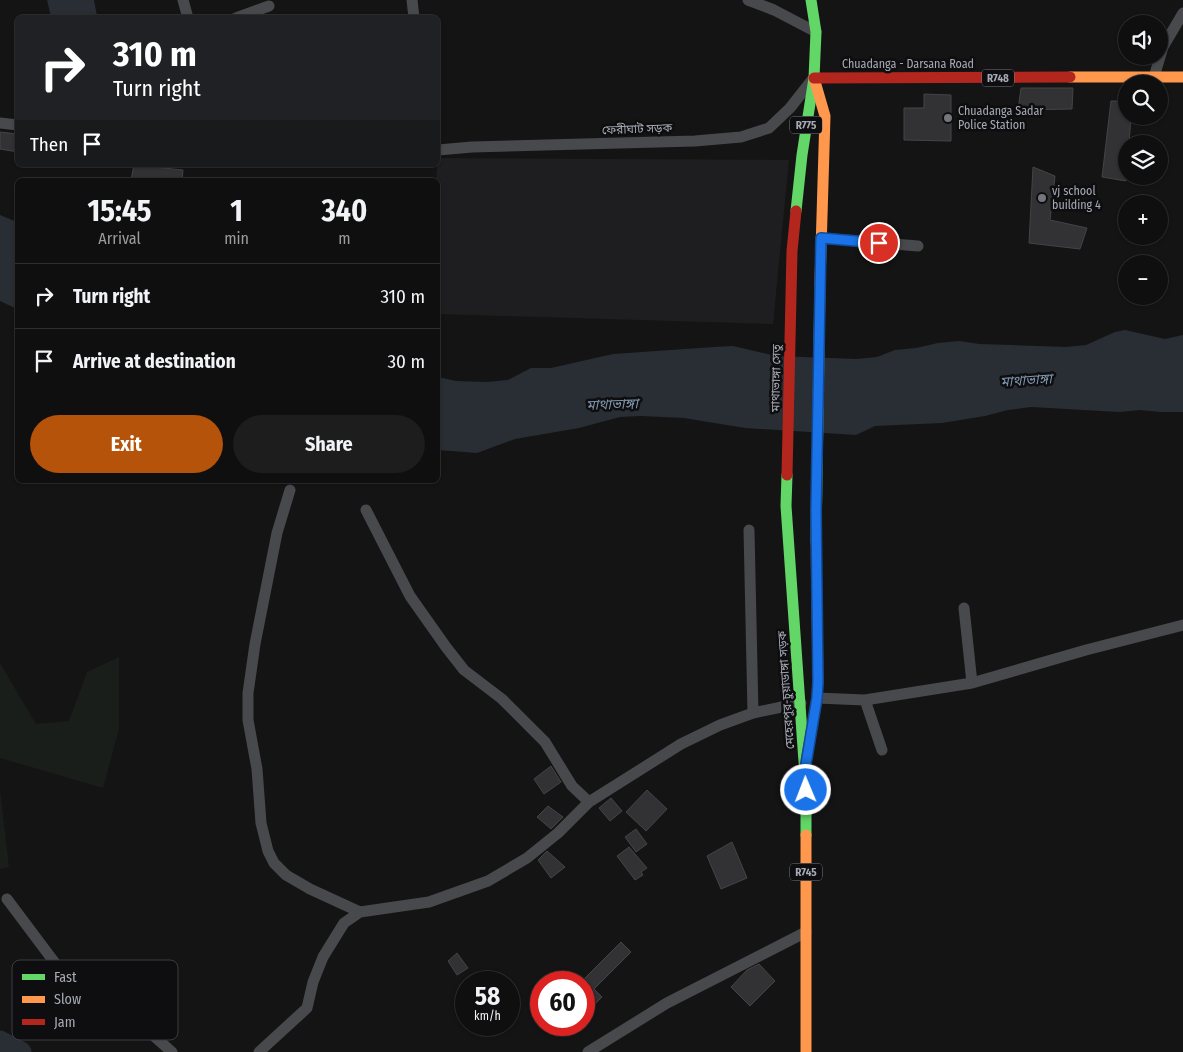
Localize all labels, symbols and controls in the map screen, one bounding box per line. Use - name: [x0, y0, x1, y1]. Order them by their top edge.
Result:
- map controls: [1118, 15, 1168, 305]
- button: sound: [1118, 15, 1168, 65]
- text: 310 m: [113, 33, 197, 75]
- icon: right: [30, 35, 95, 100]
- street label: Chuadanga - Darsana Road: [842, 57, 974, 71]
- road number: R748: [982, 70, 1014, 86]
- text: Turn right: [113, 75, 201, 102]
- button: search: [1118, 75, 1168, 125]
- place label: Chuadanga Sadar Police Station: [958, 104, 1044, 132]
- marker: Chuadanga Sadar Police Station: [942, 112, 954, 124]
- road number: R775: [790, 116, 822, 134]
- street label: ফেরীঘাট সড়ক: [602, 120, 673, 137]
- icon: arrive: [78, 130, 106, 158]
- text: Then: [30, 133, 68, 156]
- button: layers: [1118, 135, 1168, 185]
- place label: vj school building 4: [1052, 184, 1101, 212]
- marker: vj school building 4: [1036, 192, 1048, 204]
- text: 15:45: [88, 193, 152, 229]
- text: 1: [230, 193, 243, 229]
- text: 340: [321, 193, 367, 229]
- button: +: [1118, 195, 1168, 245]
- pin: [858, 222, 900, 264]
- text: Arrival: [98, 229, 141, 248]
- text: min: [224, 229, 249, 248]
- text: m: [338, 229, 351, 248]
- icon: arrive: [865, 229, 893, 257]
- button: −: [1118, 255, 1168, 305]
- icon: right: [30, 282, 58, 310]
- text: Turn right: [73, 285, 150, 308]
- text: 310 m: [381, 285, 425, 308]
- street label: মাথাভাঙ্গা সেতু: [768, 343, 785, 413]
- icon: arrive: [30, 347, 58, 375]
- text: Arrive at destination: [73, 350, 236, 373]
- text: 30 m: [387, 350, 425, 373]
- water label: মাথাভাঙ্গা: [1000, 370, 1056, 391]
- water label: মাথাভাঙ্গা: [586, 395, 642, 414]
- button: Exit: [30, 415, 223, 473]
- button: Share: [233, 415, 425, 473]
- street label: মেহেরপুর-চুয়াডাঙ্গা সড়ক: [775, 630, 799, 750]
- position arrow: [779, 763, 831, 815]
- road number: R745: [790, 864, 822, 880]
- legend: [12, 960, 178, 1040]
- text: Fast: [54, 969, 77, 986]
- speed limit sign: 60: [530, 971, 595, 1036]
- text: 58: [475, 982, 500, 1012]
- text: Slow: [54, 991, 81, 1008]
- text: km/h: [474, 1009, 501, 1023]
- text: Jam: [54, 1014, 75, 1031]

